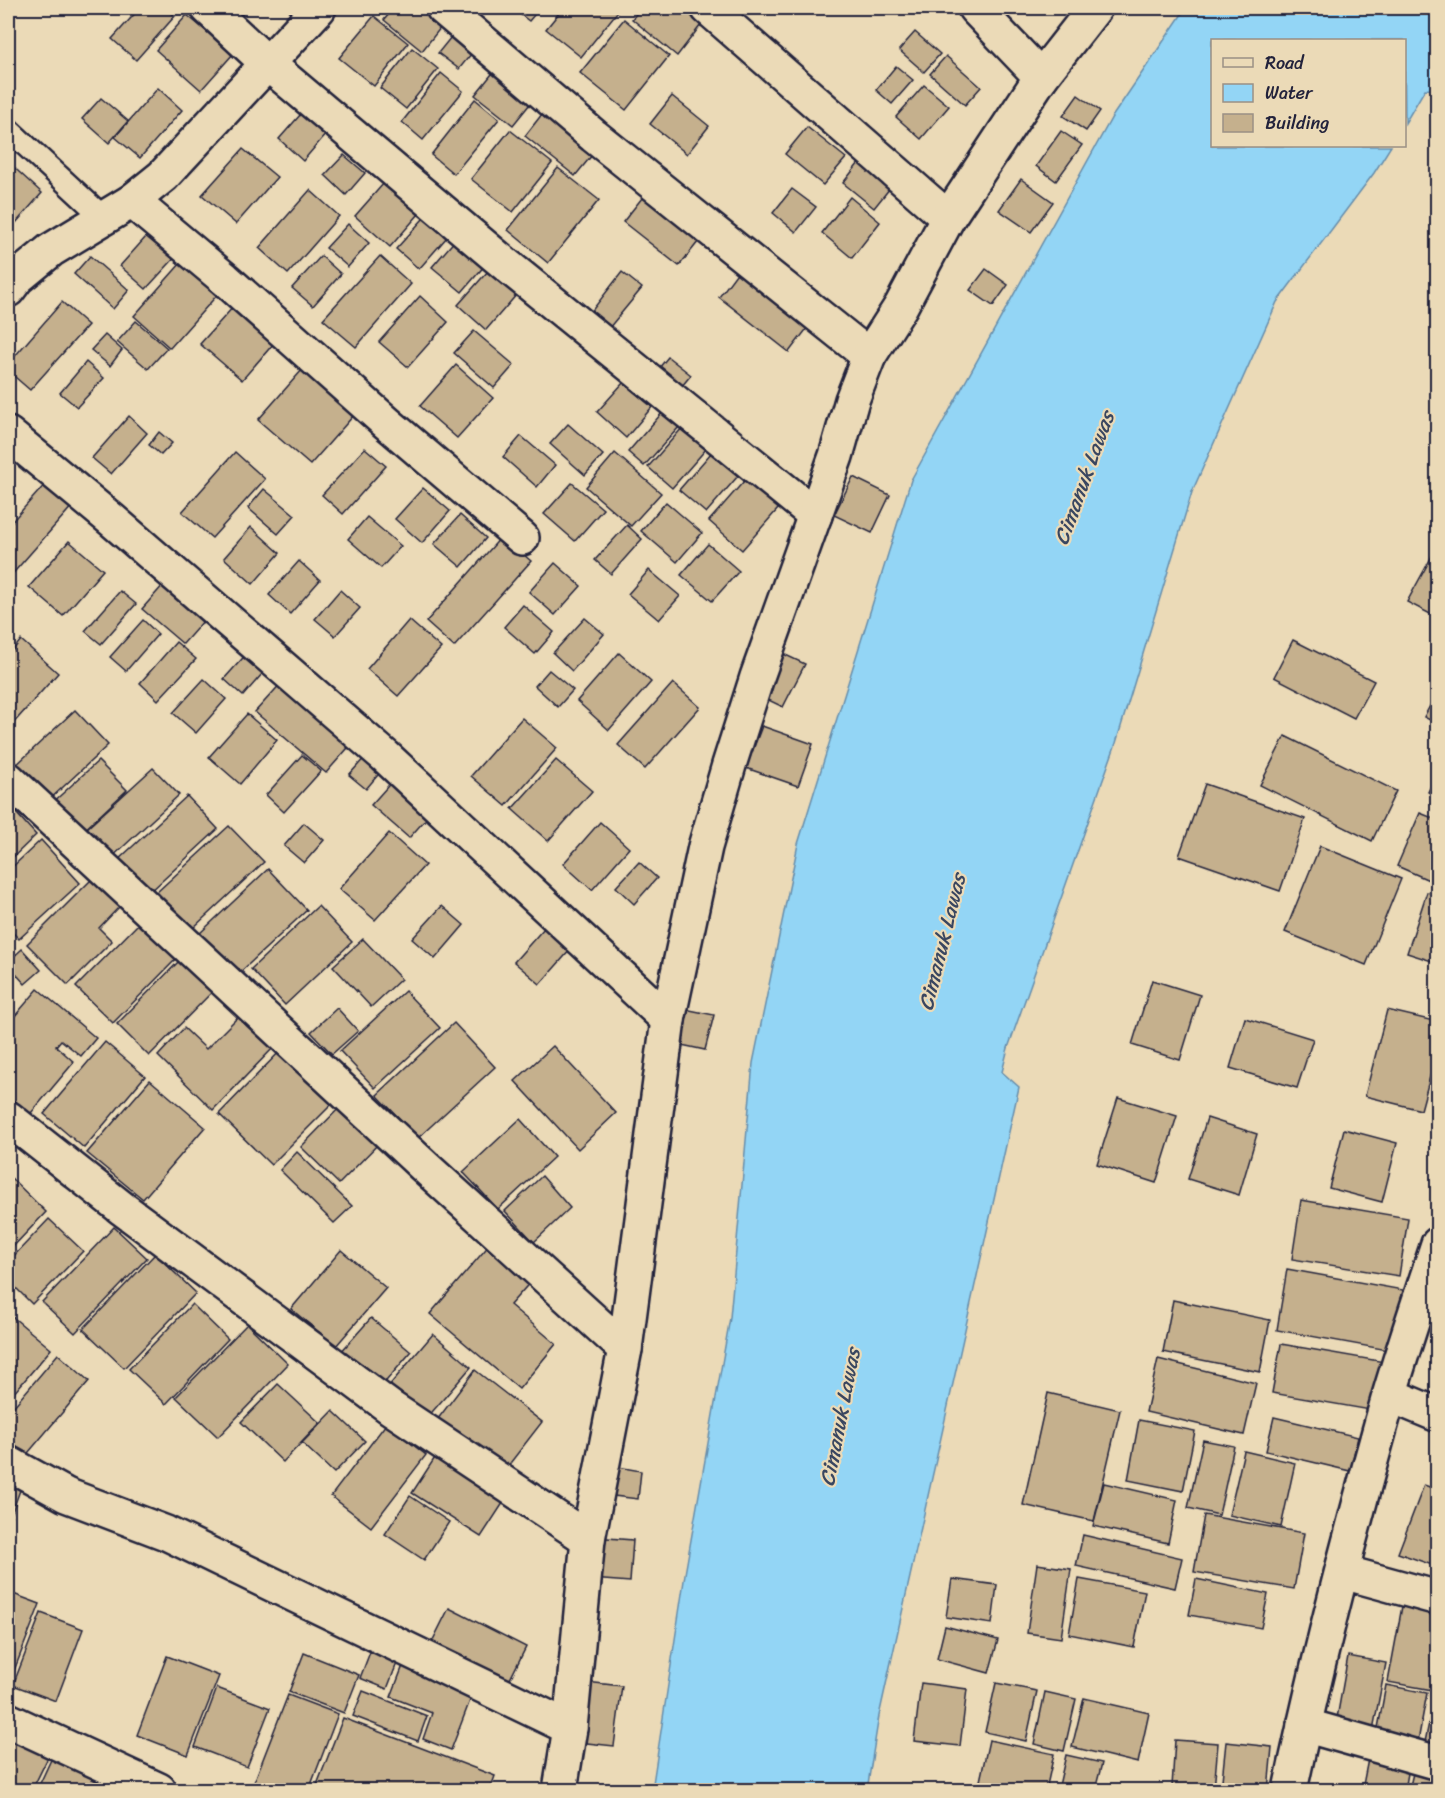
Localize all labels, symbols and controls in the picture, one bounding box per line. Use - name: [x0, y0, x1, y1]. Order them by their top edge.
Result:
- legend: [1211, 39, 1406, 147]
- text: Road: [1265, 47, 1305, 79]
- text: Water: [1265, 77, 1314, 109]
- text: Building: [1265, 107, 1329, 139]
- water label: Cimanuk Lawas: [1042, 404, 1127, 550]
- water label: Cimanuk Lawas: [907, 867, 978, 1014]
- water label: Cimanuk Lawas: [808, 1343, 872, 1489]

